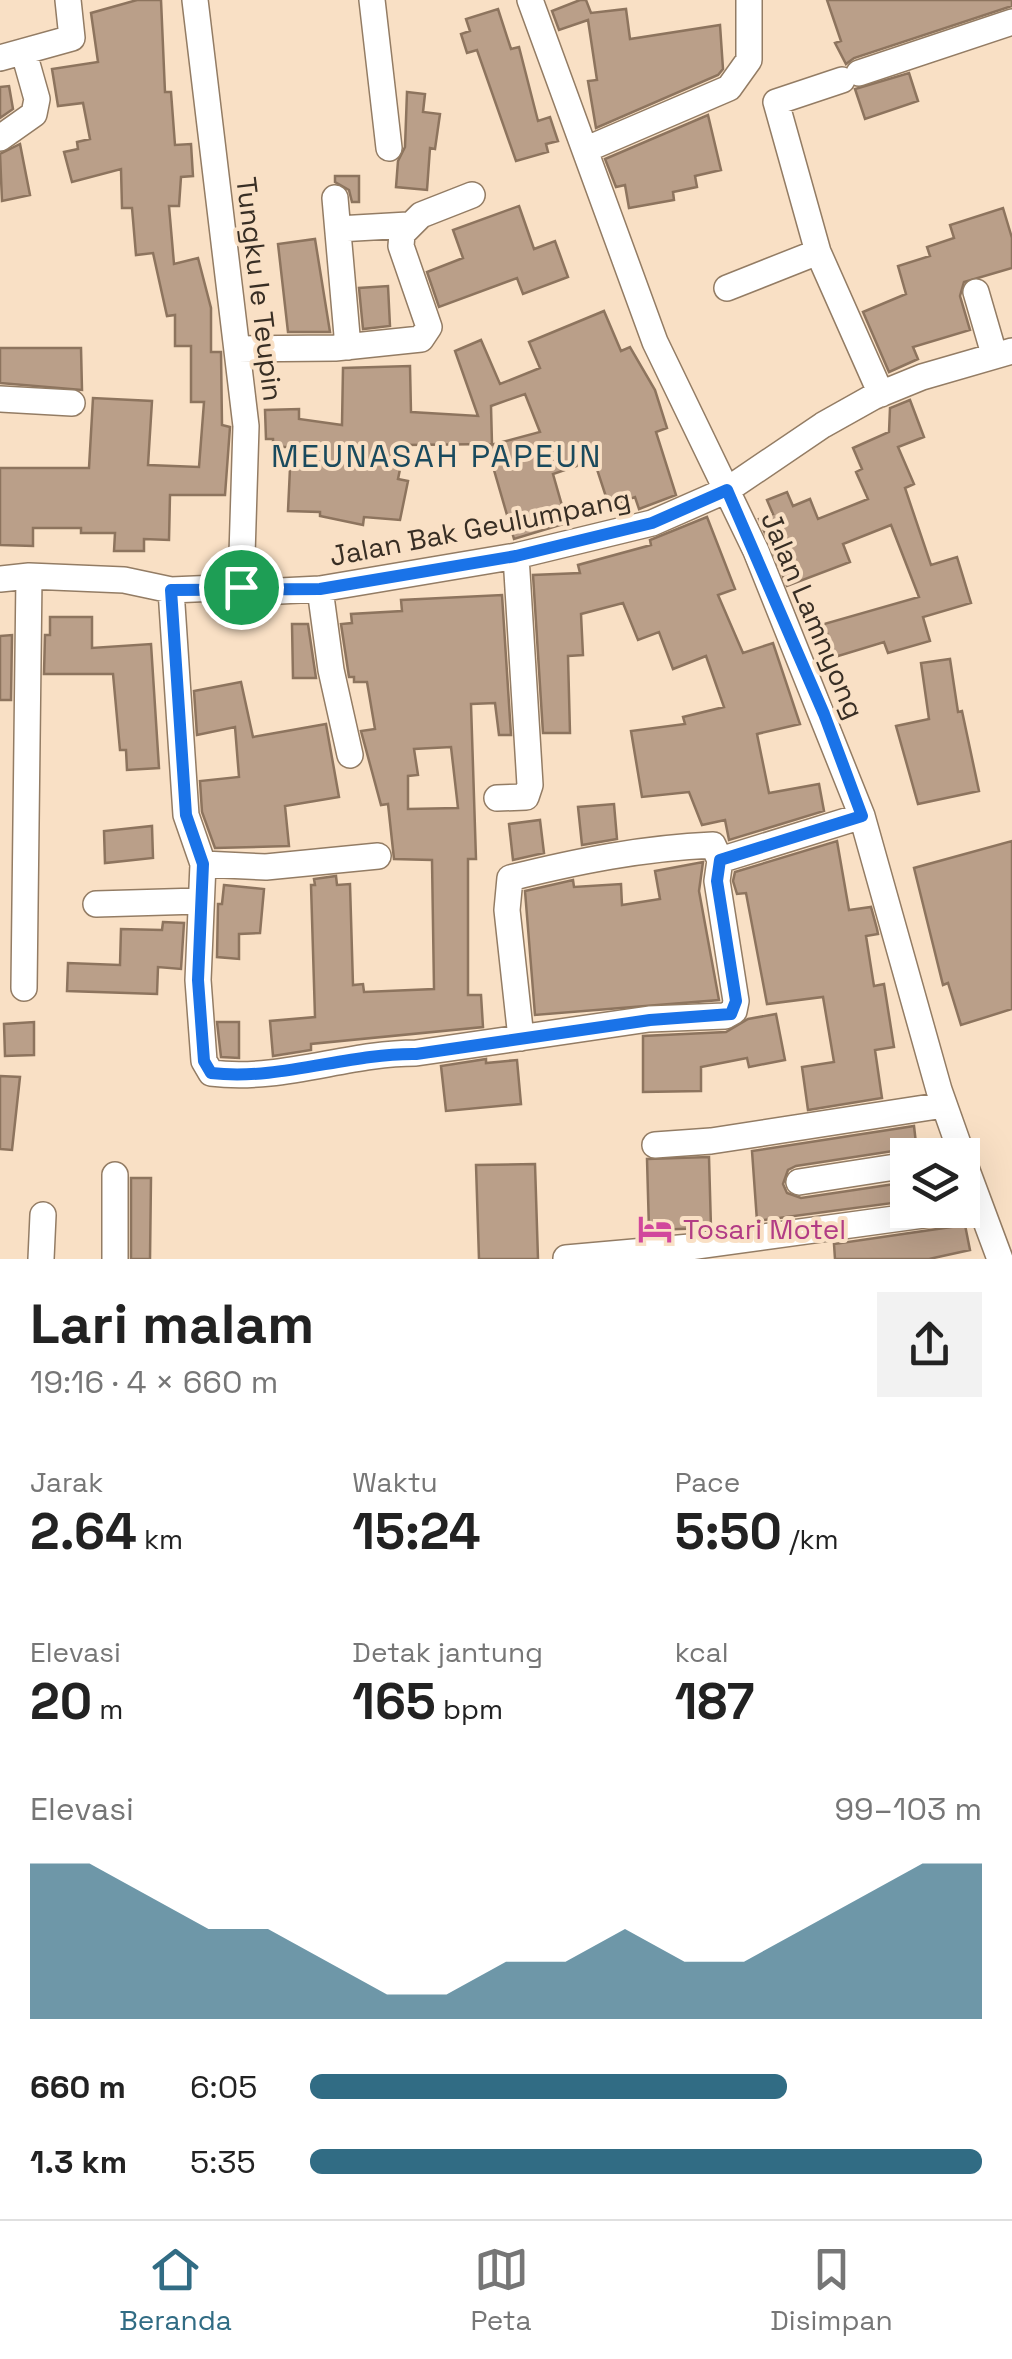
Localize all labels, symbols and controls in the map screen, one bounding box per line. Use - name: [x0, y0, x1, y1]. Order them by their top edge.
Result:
- street label: Tungku Ie Teupin: [228, 175, 292, 403]
- district label: MEUNASAH PAPEUN: [271, 436, 603, 476]
- street label: Jalan Bak Geulumpang: [326, 480, 634, 574]
- street label: Jalan Lamnyong: [753, 506, 873, 724]
- pin: [199, 545, 284, 630]
- icon: arrive: [214, 560, 269, 615]
- map controls: [890, 1138, 980, 1228]
- button: layers: [890, 1138, 980, 1228]
- hotel icon: Tosari Motel: [636, 1210, 674, 1248]
- place label: Tosari Motel: [683, 1211, 846, 1247]
- text: Lari malam: [30, 1289, 314, 1359]
- button: share: [877, 1292, 982, 1397]
- text: 19:16 · 4 × 660 m: [30, 1362, 278, 1402]
- text: Jarak: [30, 1464, 103, 1500]
- text: Waktu: [352, 1464, 438, 1500]
- text: Pace: [675, 1464, 740, 1500]
- text: 2.64: [30, 1500, 137, 1564]
- text: 15:24: [352, 1500, 481, 1564]
- text: 5:50: [675, 1500, 782, 1564]
- text: km: [137, 1521, 183, 1557]
- text: /km: [782, 1521, 839, 1557]
- text: Elevasi: [30, 1634, 121, 1670]
- text: Detak jantung: [352, 1634, 543, 1670]
- text: kcal: [675, 1634, 729, 1670]
- text: 20: [30, 1670, 92, 1734]
- text: 165: [352, 1670, 436, 1734]
- text: 187: [675, 1670, 754, 1734]
- text: m: [92, 1691, 123, 1727]
- text: bpm: [436, 1691, 503, 1727]
- text: Elevasi: [30, 1789, 134, 1829]
- text: 99–103 m: [834, 1789, 982, 1829]
- text: 660 m: [30, 2067, 126, 2107]
- text: 6:05: [190, 2067, 257, 2107]
- text: 1.3 km: [30, 2142, 127, 2182]
- text: 5:35: [190, 2142, 256, 2182]
- tab: Beranda: [119, 2242, 232, 2338]
- tab: Peta: [470, 2242, 532, 2338]
- tab: Disimpan: [770, 2242, 893, 2338]

